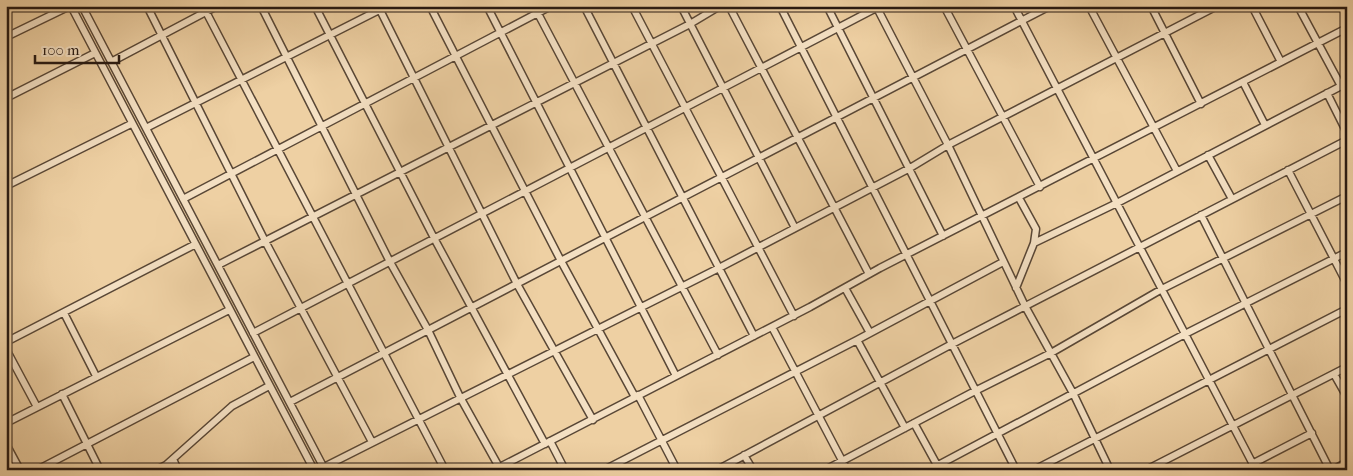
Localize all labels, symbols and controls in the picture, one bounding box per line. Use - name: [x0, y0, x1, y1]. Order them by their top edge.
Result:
- scale bar: [35, 32, 119, 64]
- text: 100 m: [42, 41, 80, 59]

